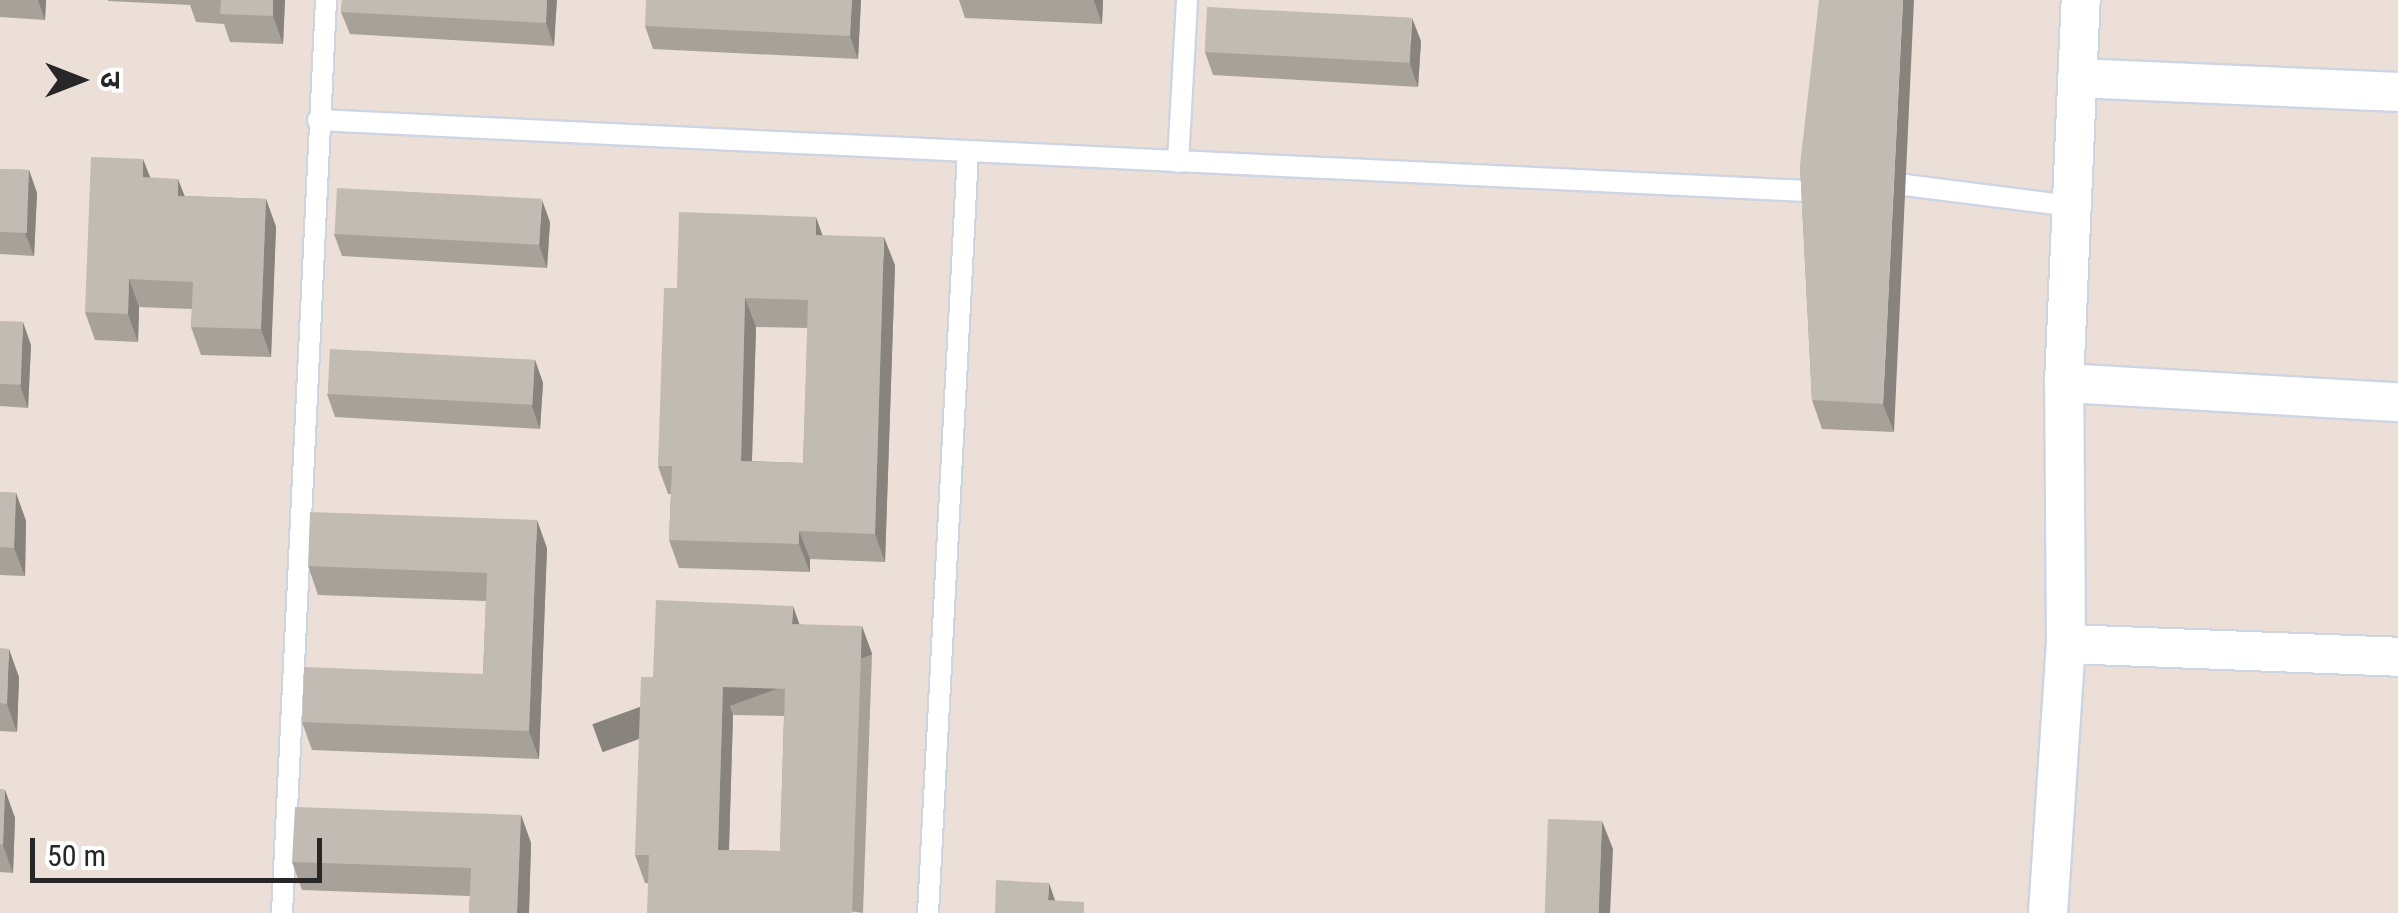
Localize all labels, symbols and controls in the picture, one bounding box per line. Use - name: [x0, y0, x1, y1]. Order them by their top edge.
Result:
- north arrow: [30, 30, 130, 130]
- text: उ: [94, 72, 127, 88]
- scale bar: [35, 818, 328, 880]
- text: 50 m: [47, 838, 106, 873]

